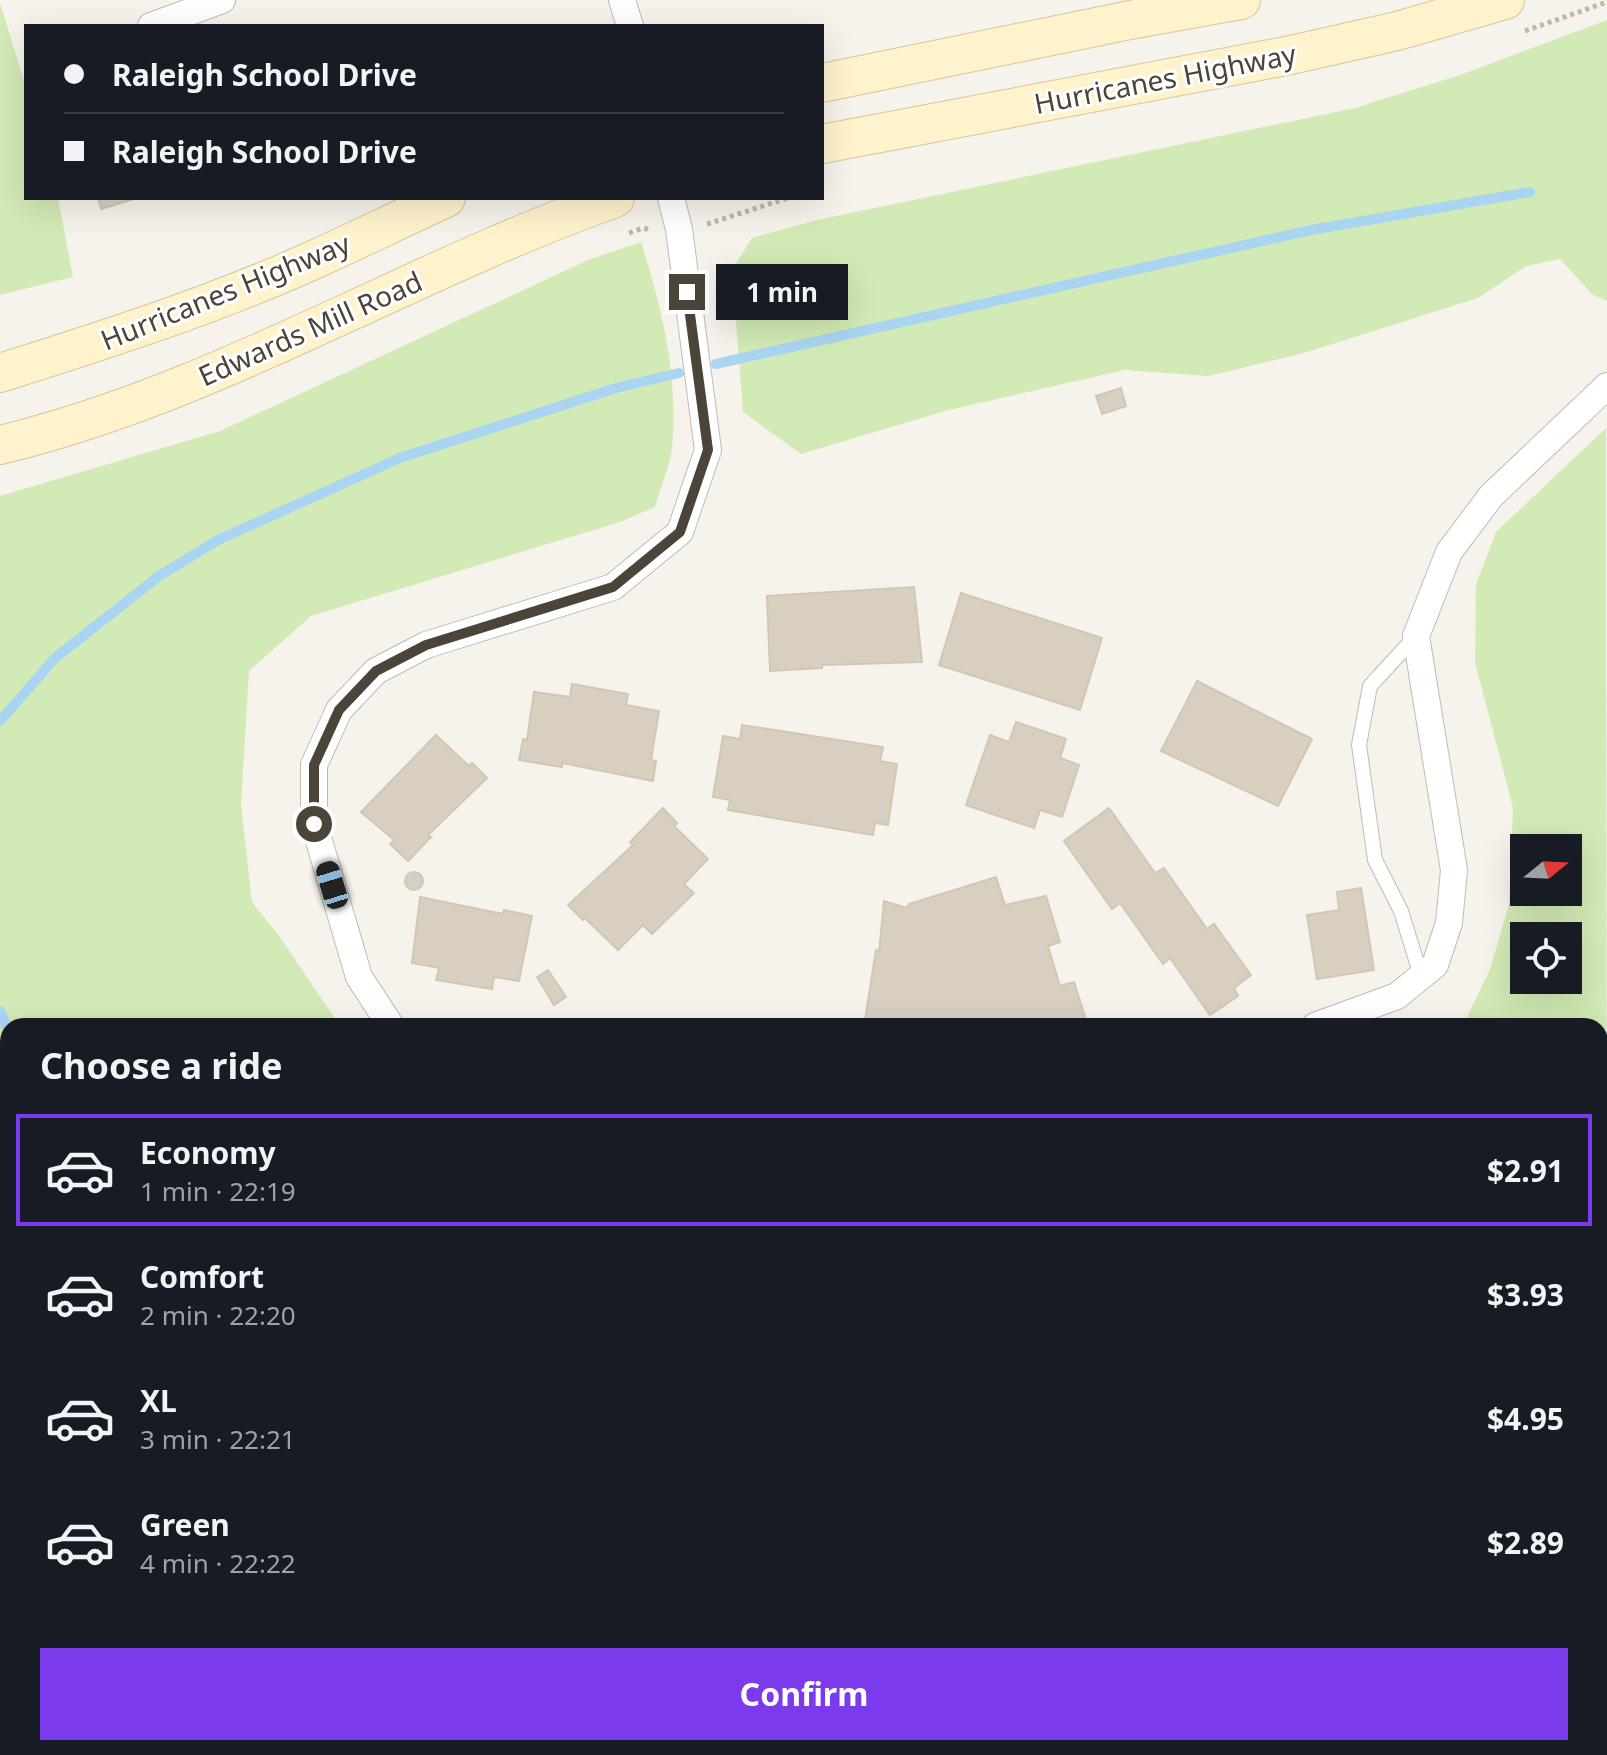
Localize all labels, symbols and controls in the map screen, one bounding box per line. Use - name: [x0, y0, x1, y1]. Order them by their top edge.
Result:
- street label: Hurricanes Highway: [1031, 34, 1300, 122]
- text: Raleigh School Drive: [112, 54, 417, 95]
- text: Raleigh School Drive: [112, 131, 417, 172]
- street label: Hurricanes Highway: [95, 223, 356, 358]
- street label: Edwards Mill Road: [192, 262, 428, 394]
- callout: 1 min: [715, 264, 847, 320]
- route end: [669, 274, 705, 310]
- text: 1 min: [746, 274, 818, 310]
- route start: [296, 806, 332, 842]
- north arrow: [1510, 834, 1582, 906]
- map controls: [1510, 834, 1582, 994]
- car: [314, 859, 350, 911]
- button: locate: [1510, 922, 1582, 994]
- text: Choose a ride: [40, 1041, 282, 1090]
- text: Economy: [140, 1132, 276, 1173]
- icon: car: [44, 1134, 116, 1206]
- text: $2.91: [1487, 1150, 1564, 1191]
- text: 1 min · 22:19: [140, 1173, 296, 1209]
- text: Comfort: [140, 1256, 264, 1297]
- icon: car: [44, 1258, 116, 1330]
- text: $3.93: [1487, 1274, 1564, 1315]
- text: 2 min · 22:20: [140, 1297, 296, 1333]
- text: XL: [140, 1380, 177, 1421]
- icon: car: [44, 1382, 116, 1454]
- text: $4.95: [1487, 1398, 1564, 1439]
- text: 3 min · 22:21: [140, 1421, 296, 1457]
- text: Green: [140, 1504, 230, 1545]
- icon: car: [44, 1506, 116, 1578]
- text: $2.89: [1487, 1522, 1564, 1563]
- text: 4 min · 22:22: [140, 1545, 296, 1581]
- button: Confirm: [40, 1648, 1568, 1740]

